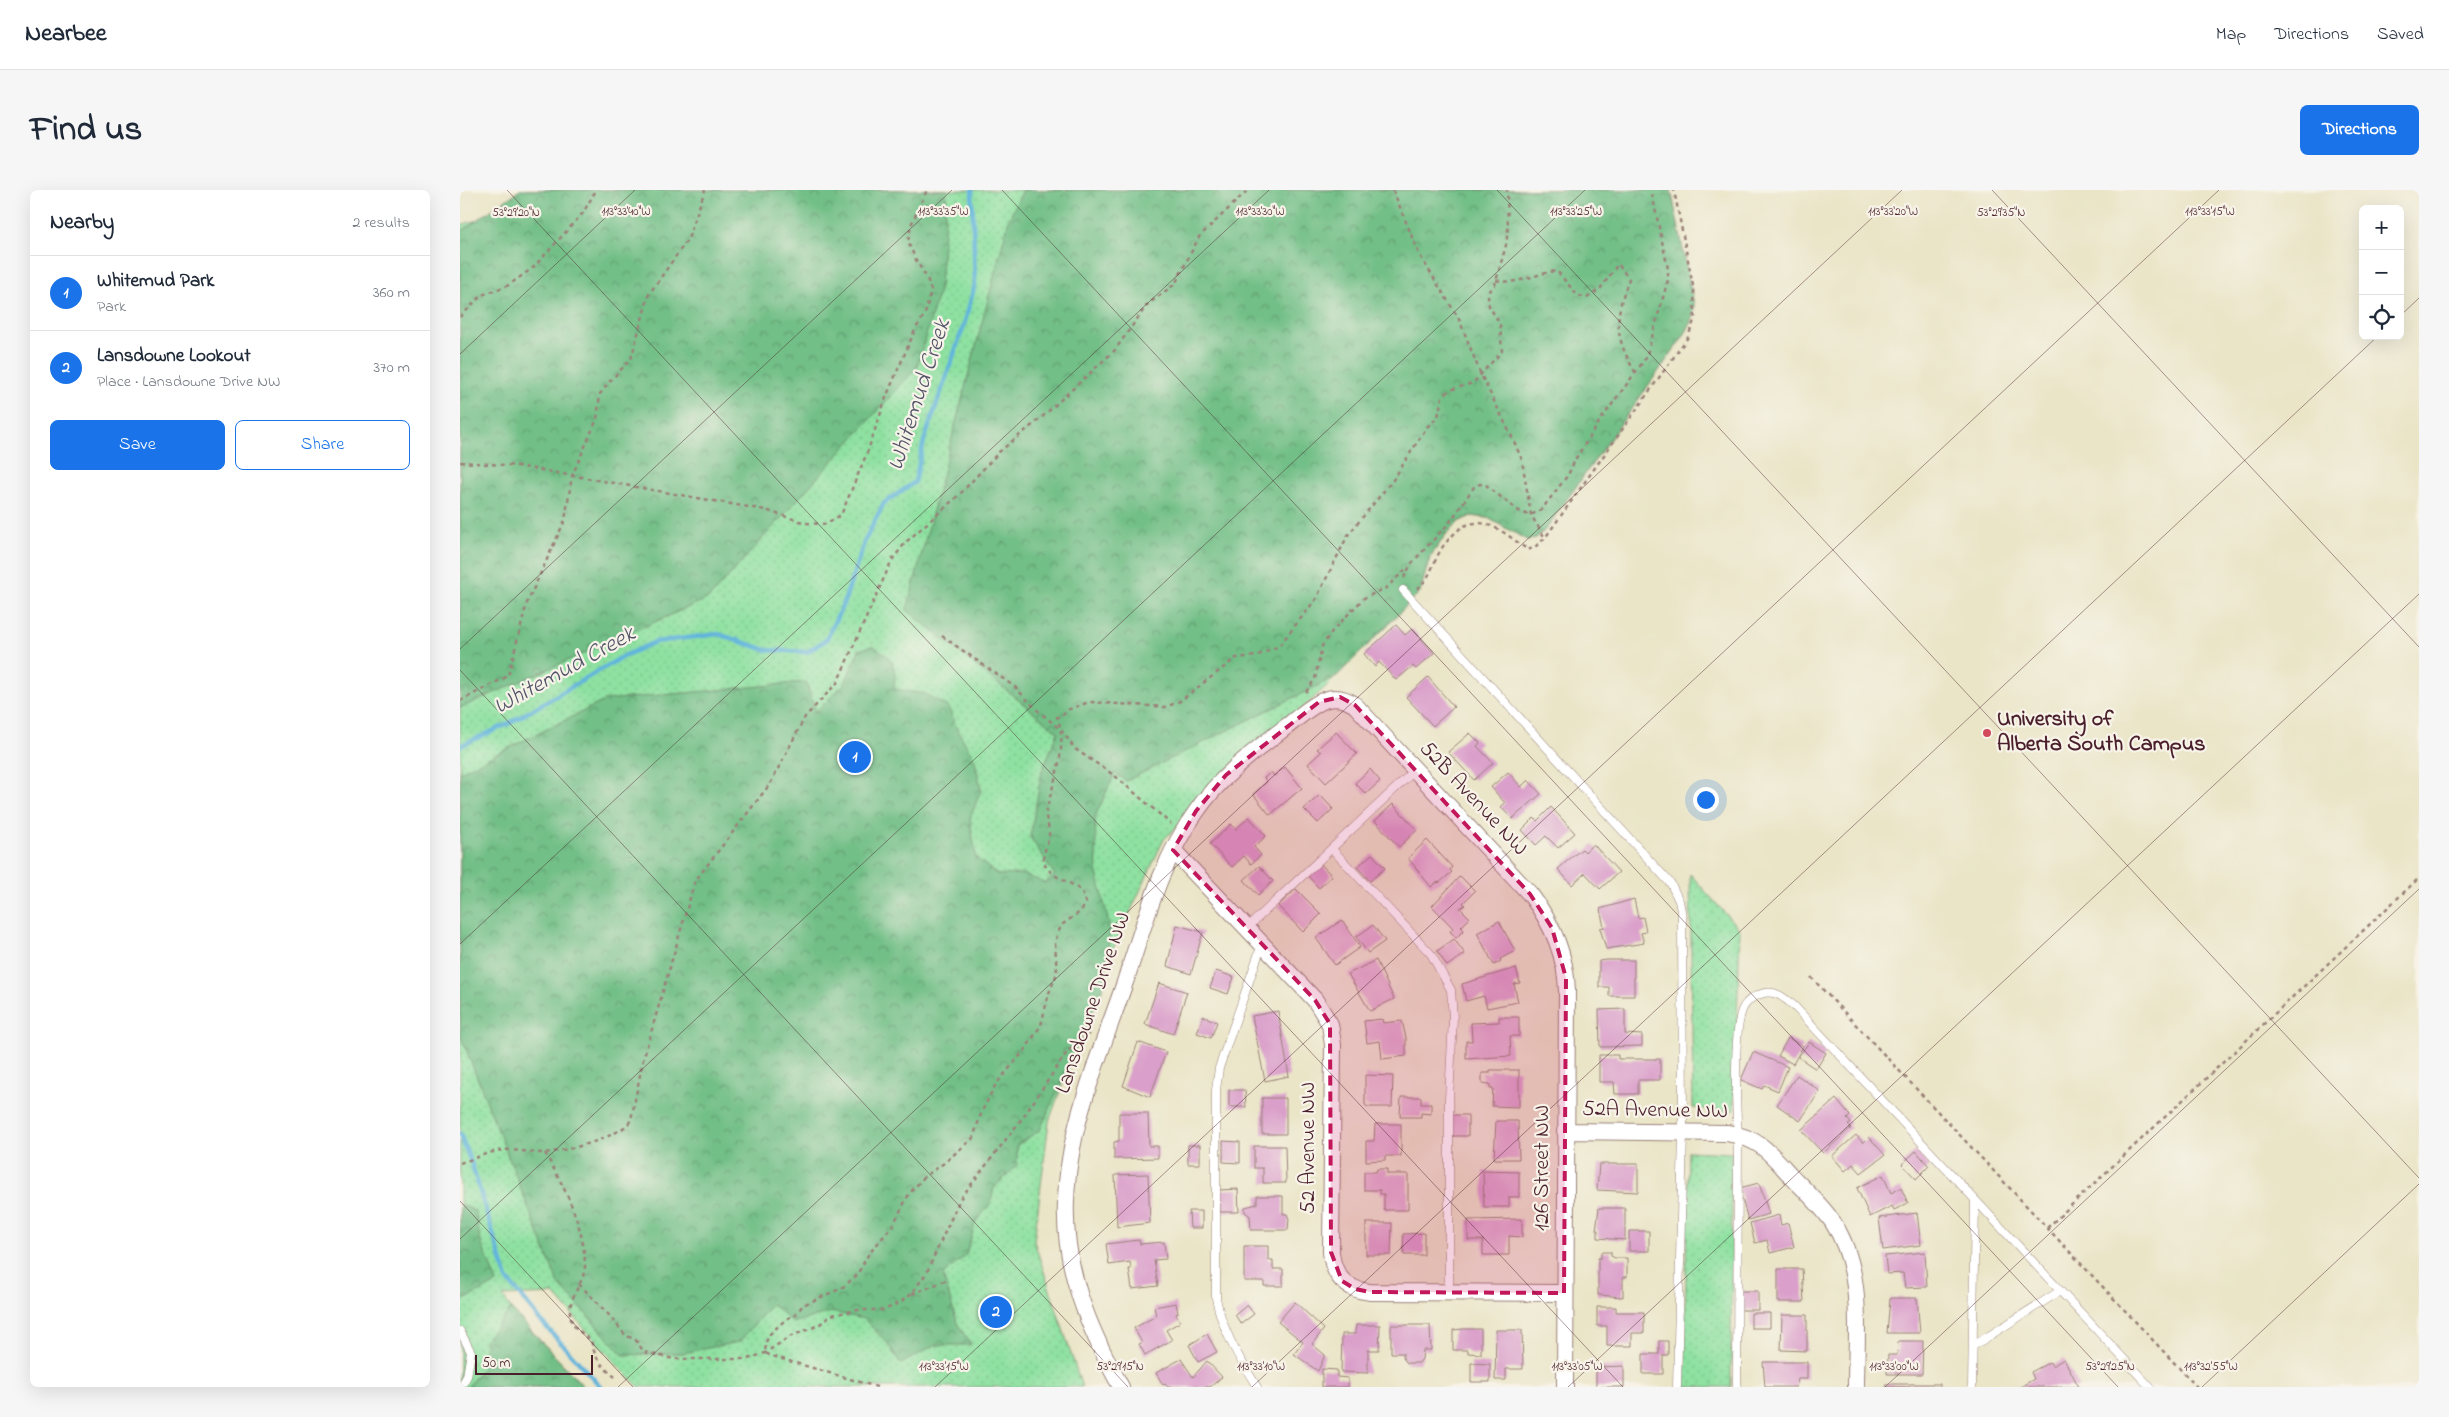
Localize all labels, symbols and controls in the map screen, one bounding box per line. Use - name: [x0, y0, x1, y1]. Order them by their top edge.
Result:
- text: Nearbee: [25, 17, 107, 52]
- text: Map: [2216, 22, 2246, 48]
- text: Directions: [2274, 22, 2349, 48]
- text: Saved: [2377, 22, 2424, 48]
- text: Find us: [30, 105, 142, 156]
- button: Directions: [2300, 105, 2419, 155]
- text: 113°33'40"W: [601, 203, 651, 221]
- text: 113°33'35"W: [918, 203, 968, 221]
- text: 113°33'30"W: [1235, 203, 1285, 221]
- text: 113°33'25"W: [1550, 203, 1602, 221]
- text: 113°33'20"W: [1868, 203, 1918, 221]
- text: 113°33'15"W: [2185, 203, 2235, 221]
- text: 53°29'20"N: [492, 204, 540, 222]
- text: 53°29'35"N: [1977, 204, 2025, 222]
- map controls: [2359, 205, 2404, 340]
- button: +: [2359, 205, 2404, 250]
- text: Nearby: [50, 208, 114, 238]
- text: 2 results: [352, 211, 410, 235]
- button: −: [2359, 250, 2404, 295]
- text: Whitemud Park: [97, 268, 214, 295]
- text: 1: [63, 281, 69, 305]
- text: 360 m: [373, 281, 410, 305]
- text: Park: [97, 295, 126, 319]
- button: locate: [2359, 295, 2404, 340]
- water label: Whitemud Creek: [879, 313, 961, 475]
- text: Lansdowne Lookout: [97, 343, 251, 370]
- text: 2: [62, 356, 70, 380]
- text: 370 m: [373, 356, 410, 380]
- text: Place · Lansdowne Drive NW: [97, 370, 280, 394]
- button: Save: [50, 420, 225, 470]
- button: Share: [235, 420, 410, 470]
- water label: Whitemud Creek: [488, 617, 644, 724]
- place label: University of Alberta South Campus: [1997, 704, 2205, 761]
- marker: University of Alberta South Campus: [1981, 727, 1993, 739]
- street label: 52B Avenue NW: [1411, 734, 1535, 864]
- pin: 1: [839, 738, 871, 776]
- your location: [1693, 787, 1719, 813]
- street label: Lansdowne Drive NW: [1048, 908, 1140, 1098]
- street label: 52 Avenue NW: [1293, 1082, 1325, 1214]
- street label: 52A Avenue NW: [1582, 1094, 1728, 1128]
- street label: 126 Street NW: [1527, 1105, 1559, 1231]
- pin: 2: [980, 1293, 1012, 1331]
- scale bar: [475, 1352, 592, 1375]
- text: 50 m: [482, 1353, 510, 1374]
- text: 113°33'15"W: [919, 1358, 969, 1376]
- text: 53°29'15"N: [1096, 1358, 1144, 1376]
- text: 113°33'10"W: [1237, 1358, 1285, 1376]
- text: 113°33'05"W: [1551, 1358, 1603, 1376]
- text: 113°33'00"W: [1869, 1358, 1919, 1376]
- text: 53°29'25"N: [2085, 1358, 2135, 1376]
- text: 113°32'55"W: [2184, 1358, 2238, 1376]

